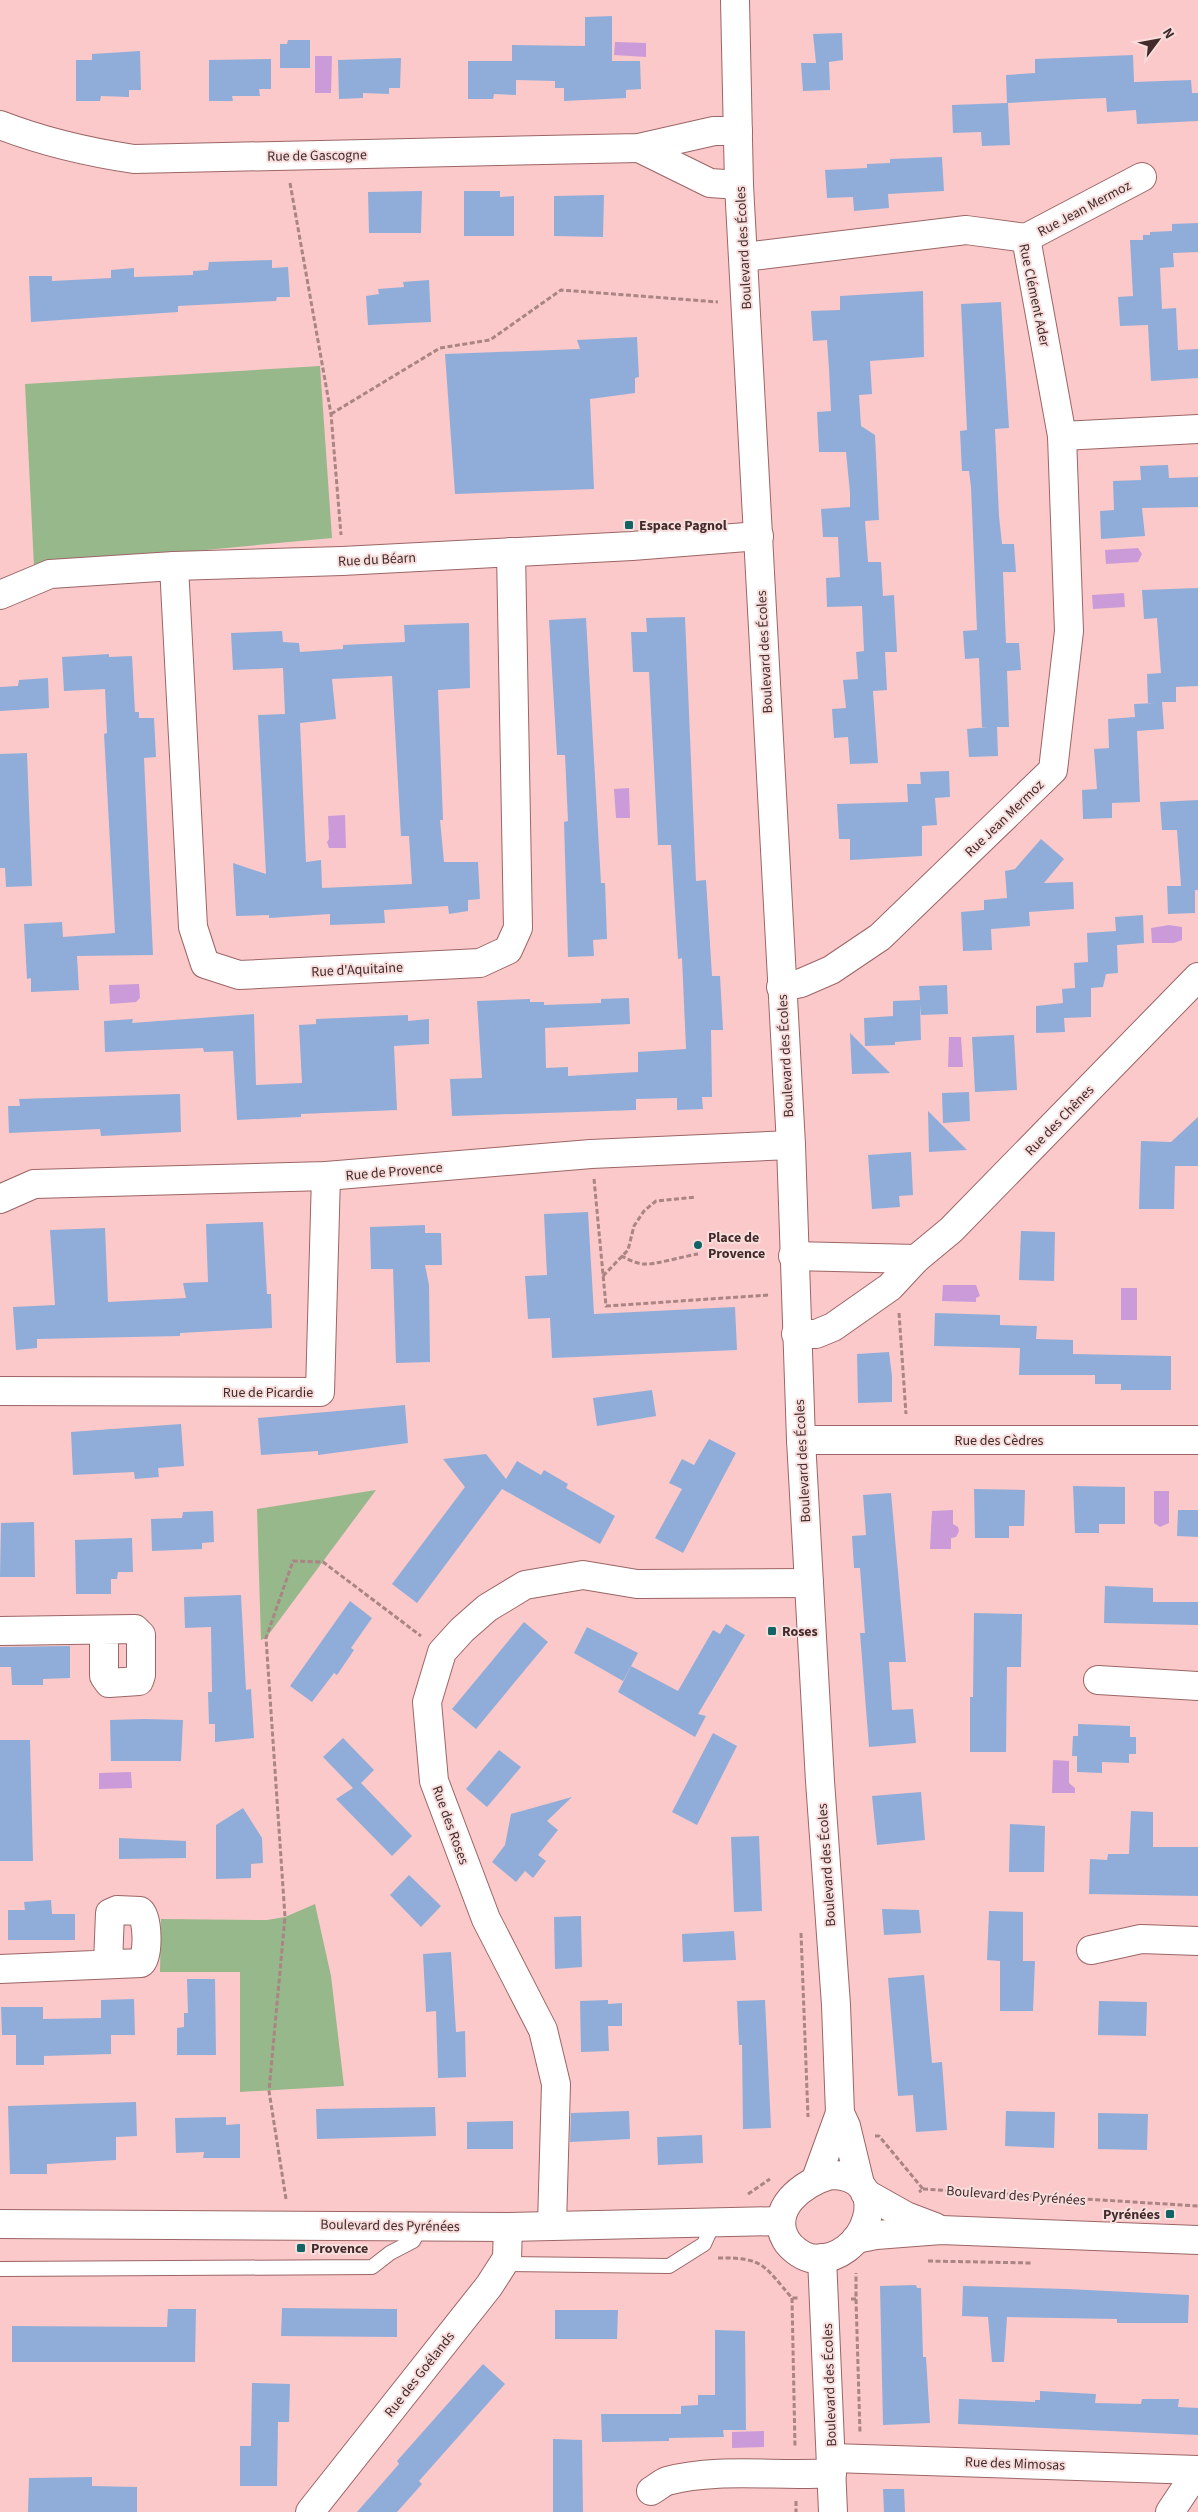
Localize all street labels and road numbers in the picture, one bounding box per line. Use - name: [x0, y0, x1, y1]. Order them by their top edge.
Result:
- street label: Rue de Gascogne: [267, 145, 367, 167]
- street label: Rue Jean Mermoz: [1034, 176, 1135, 242]
- street label: Boulevard des Écoles: [731, 186, 757, 310]
- street label: Rue Clément Ader: [1013, 242, 1055, 349]
- street label: Rue du Béarn: [338, 548, 417, 572]
- street label: Boulevard des Écoles: [752, 590, 778, 714]
- street label: Rue Jean Mermoz: [961, 776, 1049, 862]
- street label: Rue d'Aquitaine: [311, 958, 403, 982]
- street label: Boulevard des Écoles: [773, 994, 799, 1118]
- street label: Rue des Chênes: [1021, 1081, 1099, 1161]
- street label: Rue de Provence: [345, 1158, 443, 1186]
- street label: Rue de Picardie: [223, 1383, 313, 1403]
- street label: Boulevard des Écoles: [790, 1399, 816, 1523]
- street label: Rue des Cèdres: [955, 1431, 1044, 1451]
- street label: Rue des Roses: [427, 1783, 474, 1868]
- street label: Boulevard des Écoles: [813, 1803, 841, 1927]
- street label: Boulevard des Pyrénées: [946, 2181, 1086, 2211]
- street label: Boulevard des Pyrénées: [320, 2215, 460, 2237]
- street label: Boulevard des Écoles: [818, 2323, 842, 2447]
- street label: Rue des Goélands: [380, 2327, 460, 2422]
- street label: Rue des Mimosas: [965, 2452, 1066, 2476]

